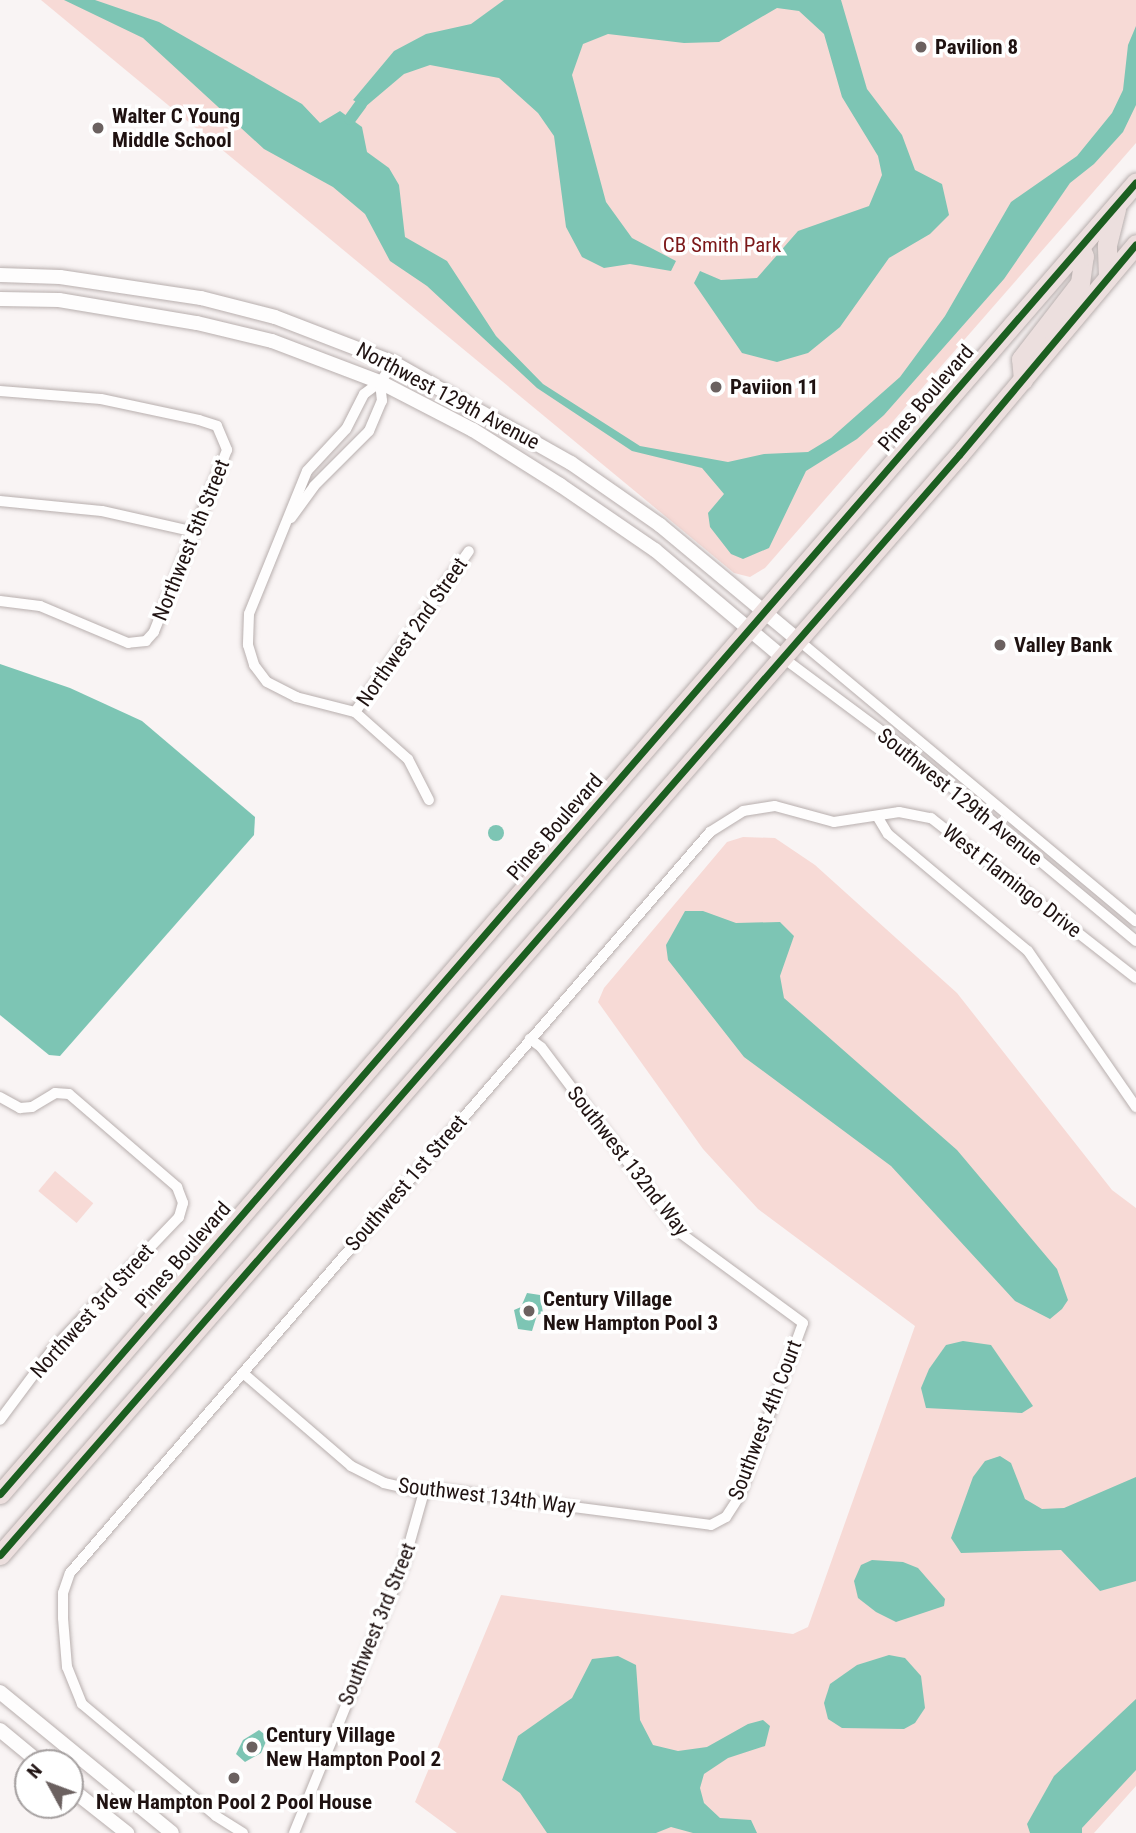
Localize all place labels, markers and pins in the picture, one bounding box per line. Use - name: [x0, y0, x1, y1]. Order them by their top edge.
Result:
- place label: Pavilion 8: [935, 34, 1018, 60]
- marker: Pavilion 8: [913, 39, 929, 55]
- place label: Walter C Young Middle School: [112, 103, 240, 153]
- marker: Walter C Young Middle School: [90, 120, 106, 136]
- place label: Paviion 11: [730, 374, 818, 400]
- marker: Paviion 11: [708, 379, 724, 395]
- place label: Valley Bank: [1014, 632, 1112, 658]
- marker: Valley Bank: [992, 637, 1008, 653]
- place label: Century Village New Hampton Pool 3: [543, 1286, 718, 1336]
- marker: Century Village New Hampton Pool 3: [521, 1303, 537, 1319]
- place label: Century Village New Hampton Pool 2: [266, 1722, 441, 1772]
- marker: Century Village New Hampton Pool 2: [244, 1739, 260, 1755]
- marker: New Hampton Pool 2 Pool House: [226, 1770, 242, 1786]
- place label: New Hampton Pool 2 Pool House: [96, 1789, 372, 1815]

